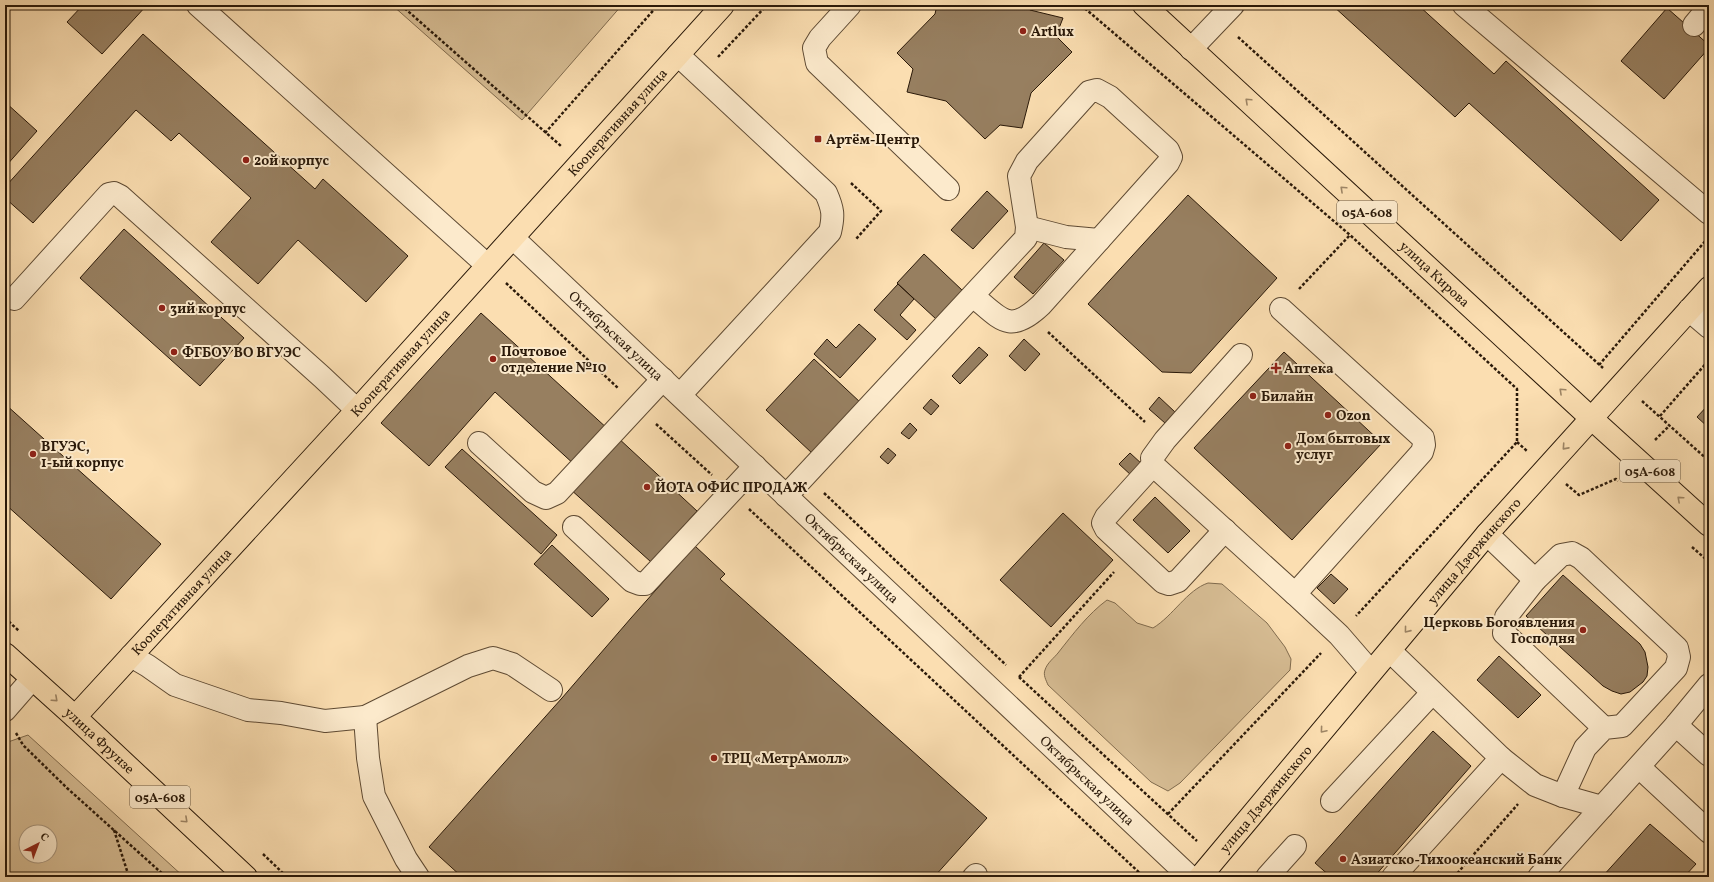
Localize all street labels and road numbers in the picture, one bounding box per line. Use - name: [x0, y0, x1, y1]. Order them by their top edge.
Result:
- street label: Кооперативная улица: [564, 65, 672, 181]
- road number: 05А-608: [1337, 201, 1397, 223]
- street label: улица Кирова: [1395, 238, 1473, 312]
- street label: Октябрьская улица: [564, 287, 667, 386]
- street label: Кооперативная улица: [347, 305, 455, 422]
- road number: 05А-608: [1620, 460, 1680, 482]
- street label: улица Дзержинского: [1424, 494, 1526, 609]
- street label: Октябрьская улица: [799, 510, 902, 608]
- street label: Кооперативная улица: [128, 544, 237, 660]
- street label: улица Фрунзе: [59, 704, 138, 779]
- street label: Октябрьская улица: [1035, 732, 1138, 831]
- street label: улица Дзержинского: [1216, 742, 1317, 858]
- road number: 05А-608: [130, 786, 190, 808]

